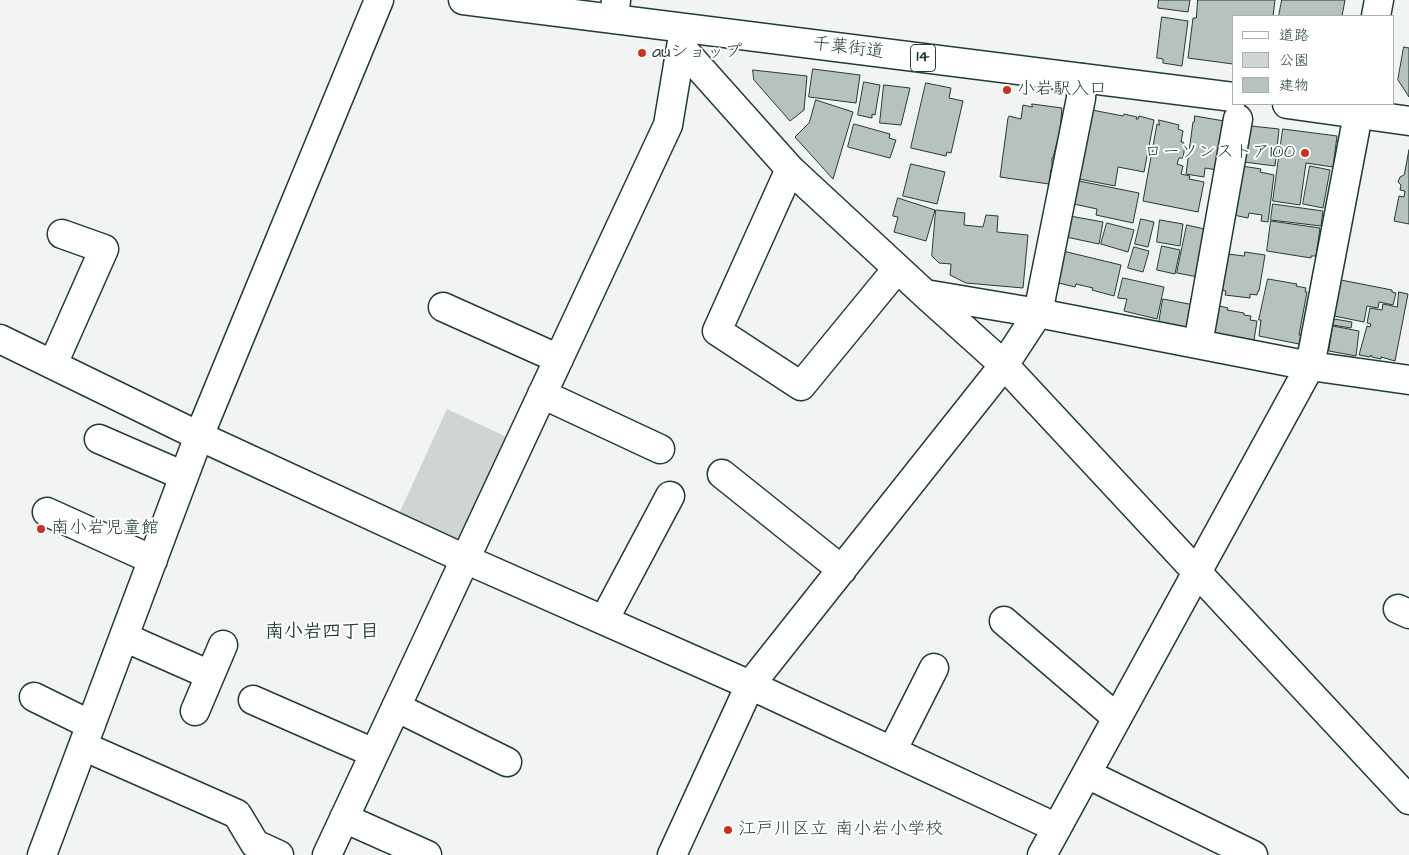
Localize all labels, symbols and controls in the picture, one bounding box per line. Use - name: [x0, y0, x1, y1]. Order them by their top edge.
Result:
- legend: [1232, 15, 1394, 105]
- text: 道路: [1279, 25, 1309, 46]
- street label: 千葉街道: [811, 34, 885, 64]
- place label: auショップ: [652, 42, 742, 64]
- road number: 14: [910, 44, 936, 72]
- marker: auショップ: [636, 47, 648, 59]
- text: 公園: [1279, 50, 1309, 71]
- text: 建物: [1279, 75, 1309, 96]
- place label: 小岩駅入口: [1017, 79, 1107, 101]
- marker: 小岩駅入口: [1001, 84, 1013, 96]
- place label: ローソンストア100: [1144, 142, 1295, 164]
- marker: ローソンストア100: [1299, 147, 1311, 159]
- place label: 南小岩児童館: [51, 518, 159, 540]
- marker: 南小岩児童館: [35, 523, 47, 535]
- district label: 南小岩四丁目: [265, 622, 379, 644]
- place label: 江戸川区立 南小岩小学校: [738, 819, 943, 841]
- marker: 江戸川区立 南小岩小学校: [722, 824, 734, 836]

